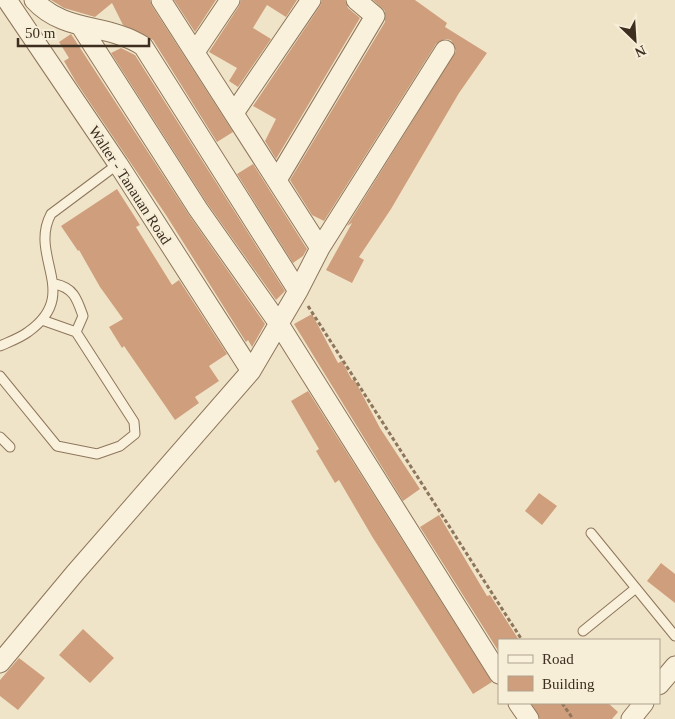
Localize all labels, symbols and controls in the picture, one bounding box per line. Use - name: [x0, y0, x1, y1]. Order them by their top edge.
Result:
- scale bar: [18, 15, 149, 47]
- north arrow: [610, 15, 660, 65]
- text: 50 m: [25, 25, 56, 41]
- text: N: [633, 42, 648, 60]
- street label: Walter - Tanauan Road: [86, 123, 175, 248]
- legend: [498, 639, 660, 704]
- text: Road: [542, 651, 574, 667]
- text: Building: [542, 676, 595, 692]

